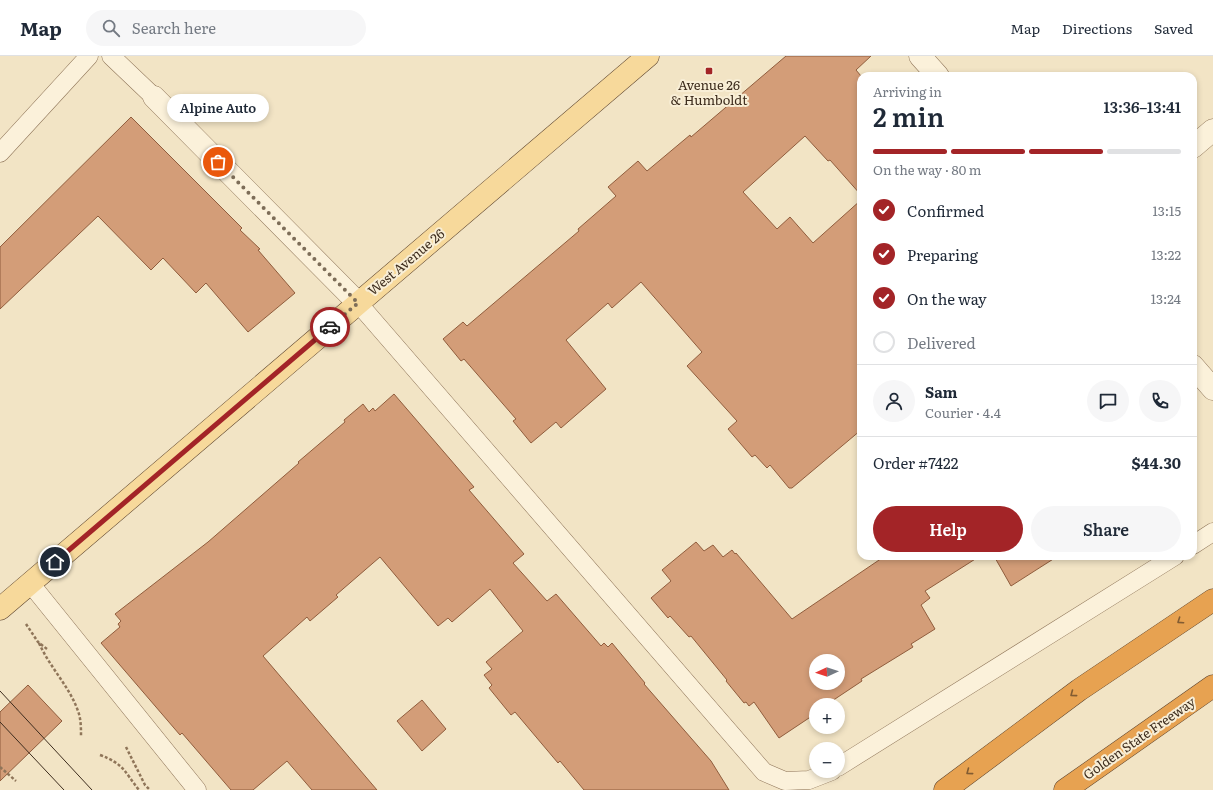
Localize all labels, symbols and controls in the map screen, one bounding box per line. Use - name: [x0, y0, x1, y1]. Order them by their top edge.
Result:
- search box: [86, 10, 366, 46]
- text: Map: [20, 14, 62, 42]
- text: Search here: [132, 16, 216, 39]
- icon: search: [100, 17, 122, 39]
- text: Map: [1010, 18, 1040, 38]
- text: Directions: [1062, 18, 1132, 38]
- text: Saved: [1154, 18, 1193, 38]
- marker: Avenue 26 & Humboldt: [704, 66, 714, 76]
- place label: Avenue 26 & Humboldt: [671, 75, 748, 109]
- text: Arriving in: [873, 82, 942, 101]
- callout: Alpine Auto: [167, 94, 269, 122]
- text: 13:36–13:41: [1103, 95, 1181, 118]
- text: 2 min: [873, 96, 944, 135]
- text: Alpine Auto: [180, 98, 256, 117]
- pin: [201, 145, 235, 179]
- icon: bag: [207, 151, 229, 173]
- text: On the way · 80 m: [873, 160, 981, 179]
- icon: check: [873, 199, 895, 221]
- text: Confirmed: [907, 199, 984, 222]
- text: 13:15: [1152, 201, 1181, 220]
- street label: West Avenue 26: [363, 224, 448, 299]
- icon: check: [873, 243, 895, 265]
- text: Preparing: [907, 243, 978, 266]
- text: 13:22: [1151, 245, 1181, 264]
- icon: check: [873, 287, 895, 309]
- text: On the way: [907, 287, 987, 310]
- text: 13:24: [1151, 289, 1181, 308]
- courier: [310, 307, 350, 347]
- icon: car: [319, 316, 341, 338]
- text: Delivered: [907, 331, 976, 354]
- button: person: [873, 380, 915, 422]
- text: Sam: [925, 380, 958, 403]
- button: chat: [1087, 380, 1129, 422]
- button: phone: [1139, 380, 1181, 422]
- text: Courier · 4.4: [925, 403, 1001, 422]
- text: Order #7422: [873, 451, 958, 474]
- text: $44.30: [1131, 451, 1181, 474]
- button: Help: [873, 506, 1023, 552]
- button: Share: [1031, 506, 1181, 552]
- pin: [38, 545, 72, 579]
- icon: home: [44, 551, 66, 573]
- one-way arrow: [1177, 616, 1184, 624]
- north arrow: [809, 654, 845, 690]
- map controls: [809, 654, 845, 778]
- one-way arrow: [1071, 690, 1078, 697]
- street label: Golden State Freeway: [1079, 691, 1199, 783]
- button: +: [809, 698, 845, 734]
- button: −: [809, 742, 845, 778]
- one-way arrow: [966, 767, 973, 775]

